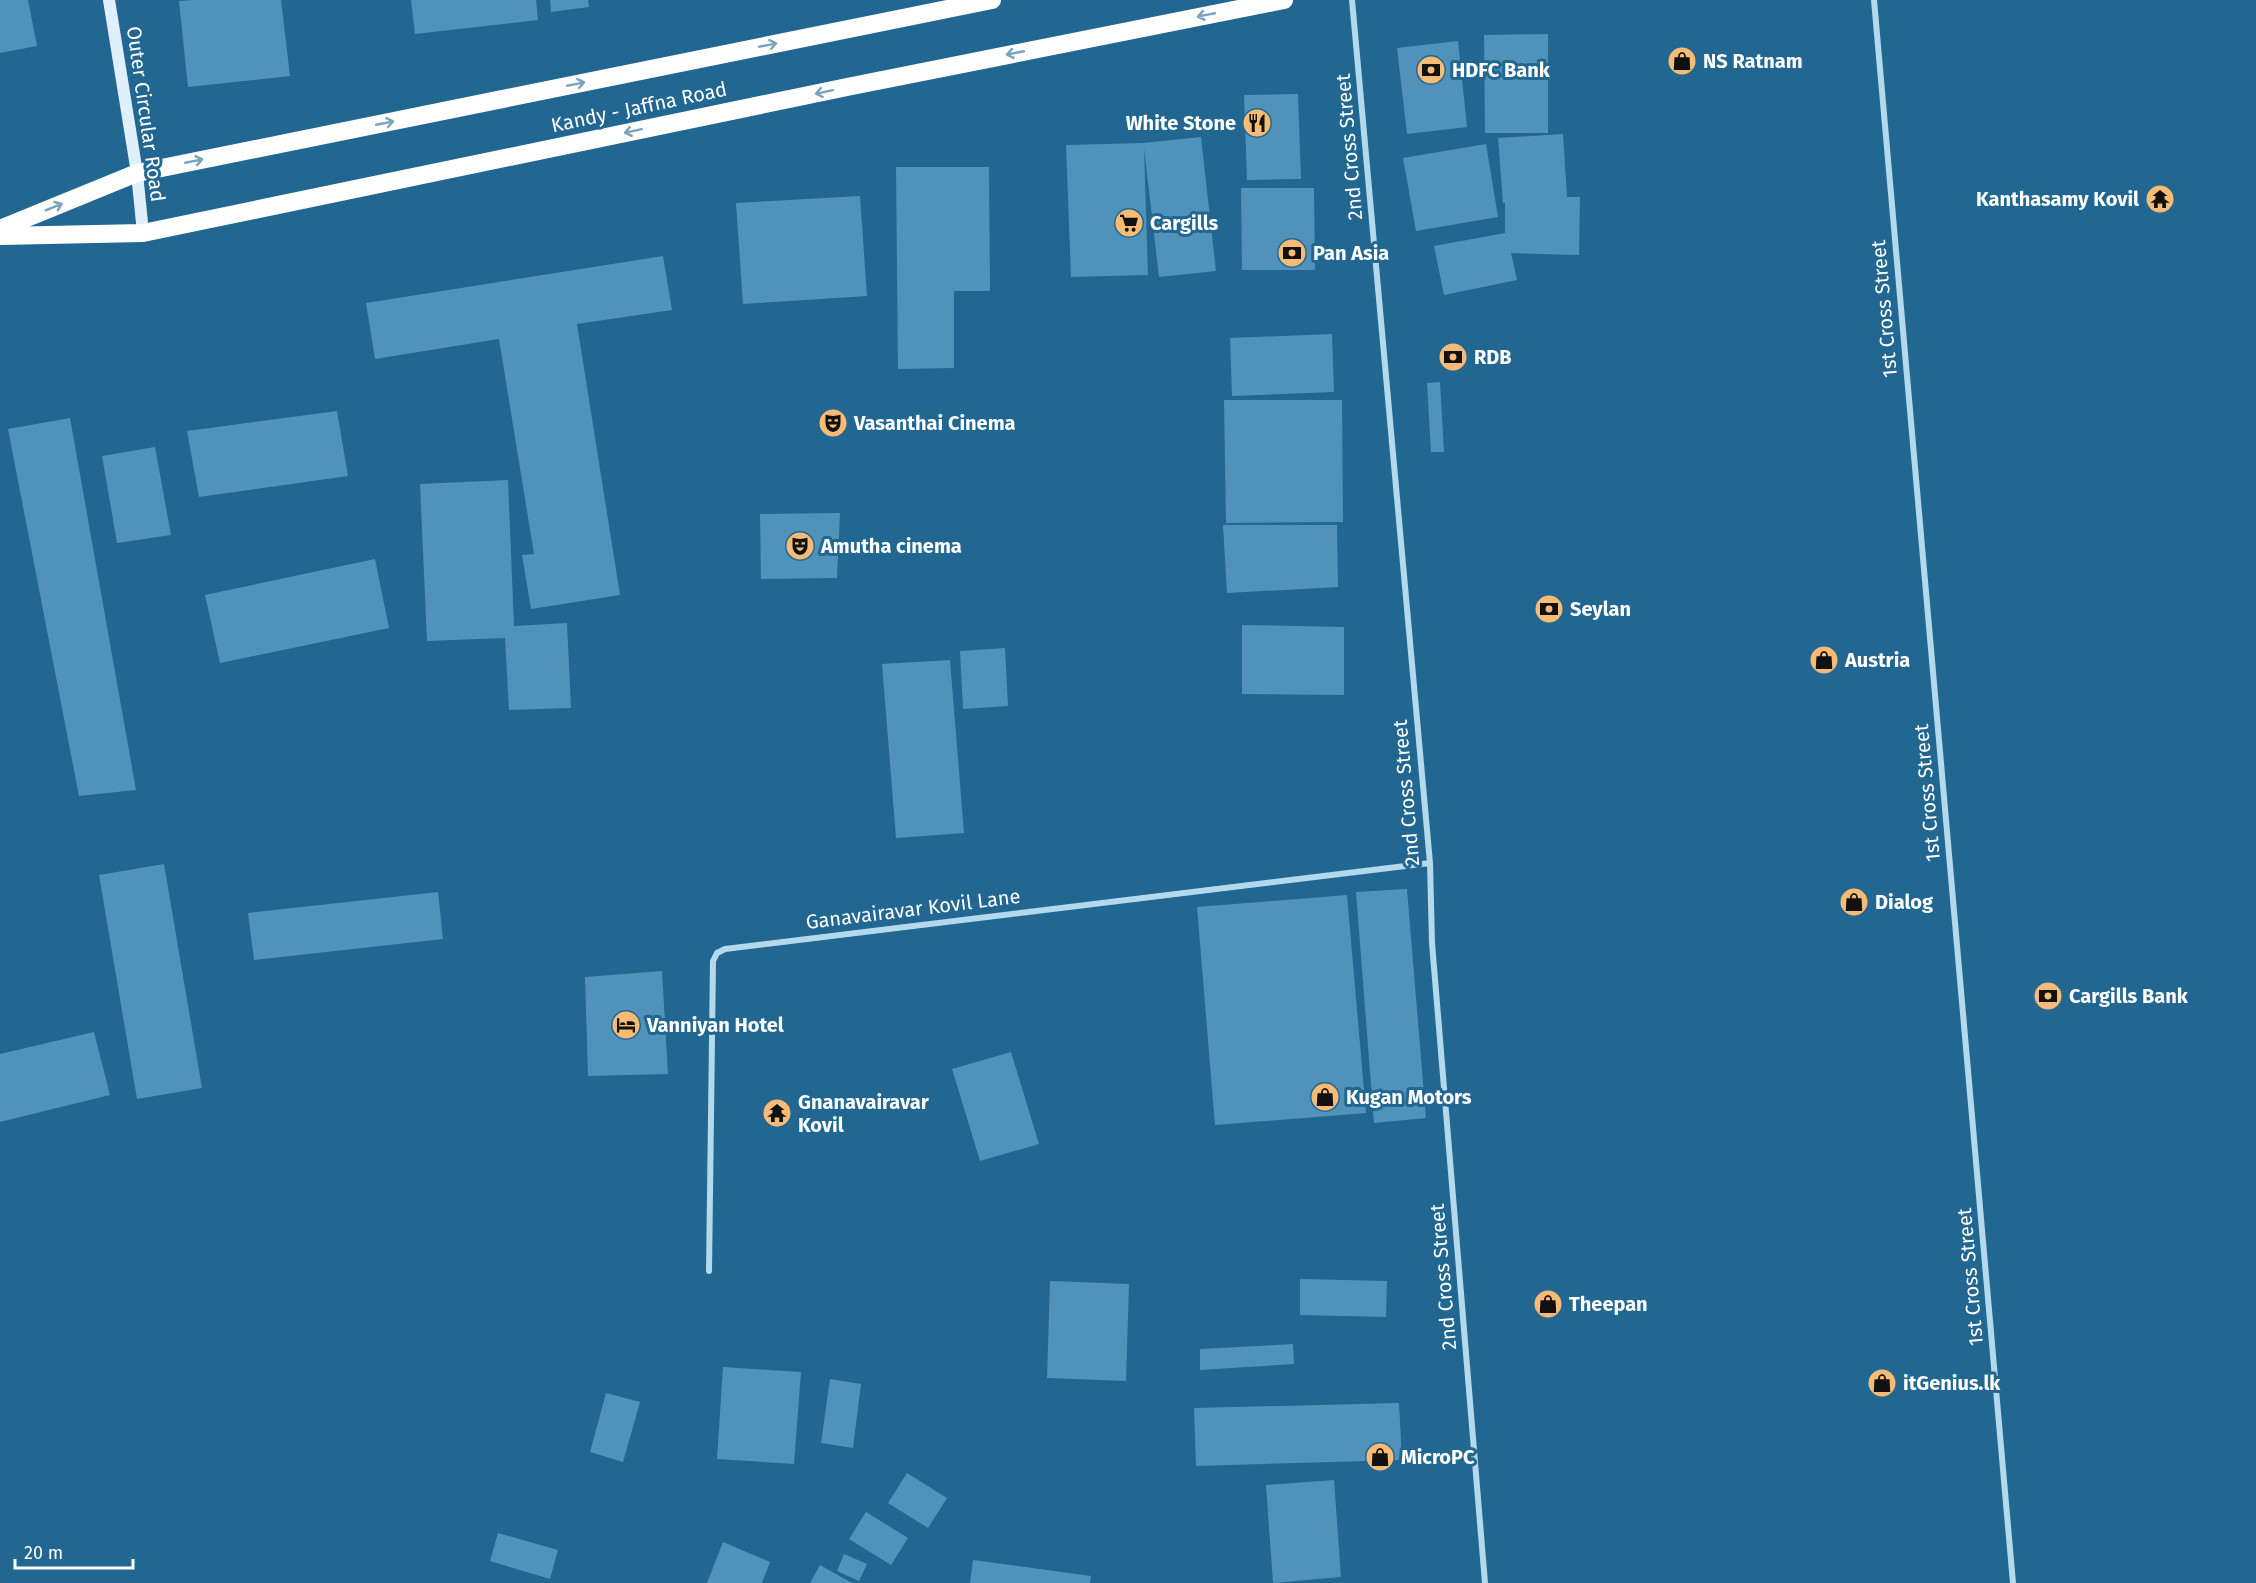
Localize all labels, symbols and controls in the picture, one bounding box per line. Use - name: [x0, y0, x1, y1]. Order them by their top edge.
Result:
- one-way arrow: [1197, 10, 1217, 21]
- street label: Outer Circular Road: [122, 25, 170, 203]
- one-way arrow: [757, 39, 777, 50]
- shop icon: NS Ratnam: [1666, 45, 1698, 77]
- one-way arrow: [1006, 48, 1025, 59]
- place label: NS Ratnam: [1703, 49, 1803, 73]
- bank icon: HDFC Bank: [1415, 54, 1447, 86]
- place label: HDFC Bank: [1452, 58, 1551, 82]
- street label: 2nd Cross Street: [1331, 72, 1367, 221]
- street label: Kandy - Jaffna Road: [549, 77, 729, 137]
- one-way arrow: [566, 78, 586, 89]
- one-way arrow: [815, 86, 834, 98]
- restaurant icon: White Stone: [1241, 107, 1273, 139]
- place label: White Stone: [1126, 111, 1236, 135]
- one-way arrow: [376, 116, 395, 128]
- one-way arrow: [624, 126, 643, 137]
- one-way arrow: [184, 155, 203, 166]
- temple icon: Kanthasamy Kovil: [2144, 183, 2176, 215]
- place label: Kanthasamy Kovil: [1976, 187, 2139, 211]
- one-way arrow: [44, 201, 63, 212]
- supermarket icon: Cargills: [1113, 207, 1145, 239]
- place label: Cargills: [1150, 211, 1219, 235]
- bank icon: Pan Asia: [1276, 237, 1308, 269]
- street label: 1st Cross Street: [1866, 238, 1902, 379]
- place label: Pan Asia: [1313, 241, 1389, 265]
- bank icon: RDB: [1437, 341, 1469, 373]
- place label: RDB: [1474, 345, 1512, 369]
- theatre icon: Vasanthai Cinema: [817, 407, 849, 439]
- place label: Vasanthai Cinema: [853, 411, 1016, 435]
- theatre icon: Amutha cinema: [784, 530, 816, 562]
- place label: Amutha cinema: [820, 534, 962, 558]
- bank icon: Seylan: [1533, 593, 1565, 625]
- place label: Seylan: [1570, 597, 1631, 621]
- shop icon: Austria: [1808, 644, 1840, 676]
- place label: Austria: [1844, 648, 1910, 672]
- street label: 2nd Cross Street: [1388, 718, 1424, 867]
- street label: 1st Cross Street: [1909, 722, 1945, 863]
- street label: Ganavairavar Kovil Lane: [804, 884, 1022, 934]
- shop icon: Dialog: [1838, 886, 1870, 918]
- place label: Dialog: [1875, 890, 1934, 914]
- bank icon: Cargills Bank: [2032, 980, 2064, 1012]
- place label: Cargills Bank: [2069, 984, 2189, 1008]
- hotel icon: Vanniyan Hotel: [610, 1009, 642, 1041]
- place label: Vanniyan Hotel: [646, 1013, 784, 1037]
- shop icon: Kugan Motors: [1309, 1081, 1341, 1113]
- place label: Kugan Motors: [1346, 1085, 1472, 1109]
- place label: Gnanavairavar Kovil: [798, 1090, 930, 1137]
- temple icon: Gnanavairavar Kovil: [761, 1097, 793, 1129]
- street label: 2nd Cross Street: [1425, 1202, 1461, 1351]
- street label: 1st Cross Street: [1952, 1206, 1988, 1347]
- shop icon: Theepan: [1532, 1288, 1564, 1320]
- place label: Theepan: [1569, 1292, 1648, 1316]
- shop icon: itGenius.lk: [1866, 1367, 1898, 1399]
- place label: itGenius.lk: [1903, 1371, 2001, 1395]
- shop icon: MicroPC: [1364, 1441, 1396, 1473]
- place label: MicroPC: [1401, 1445, 1475, 1469]
- scale bar: [15, 1532, 134, 1570]
- text: 20 m: [24, 1542, 63, 1564]

